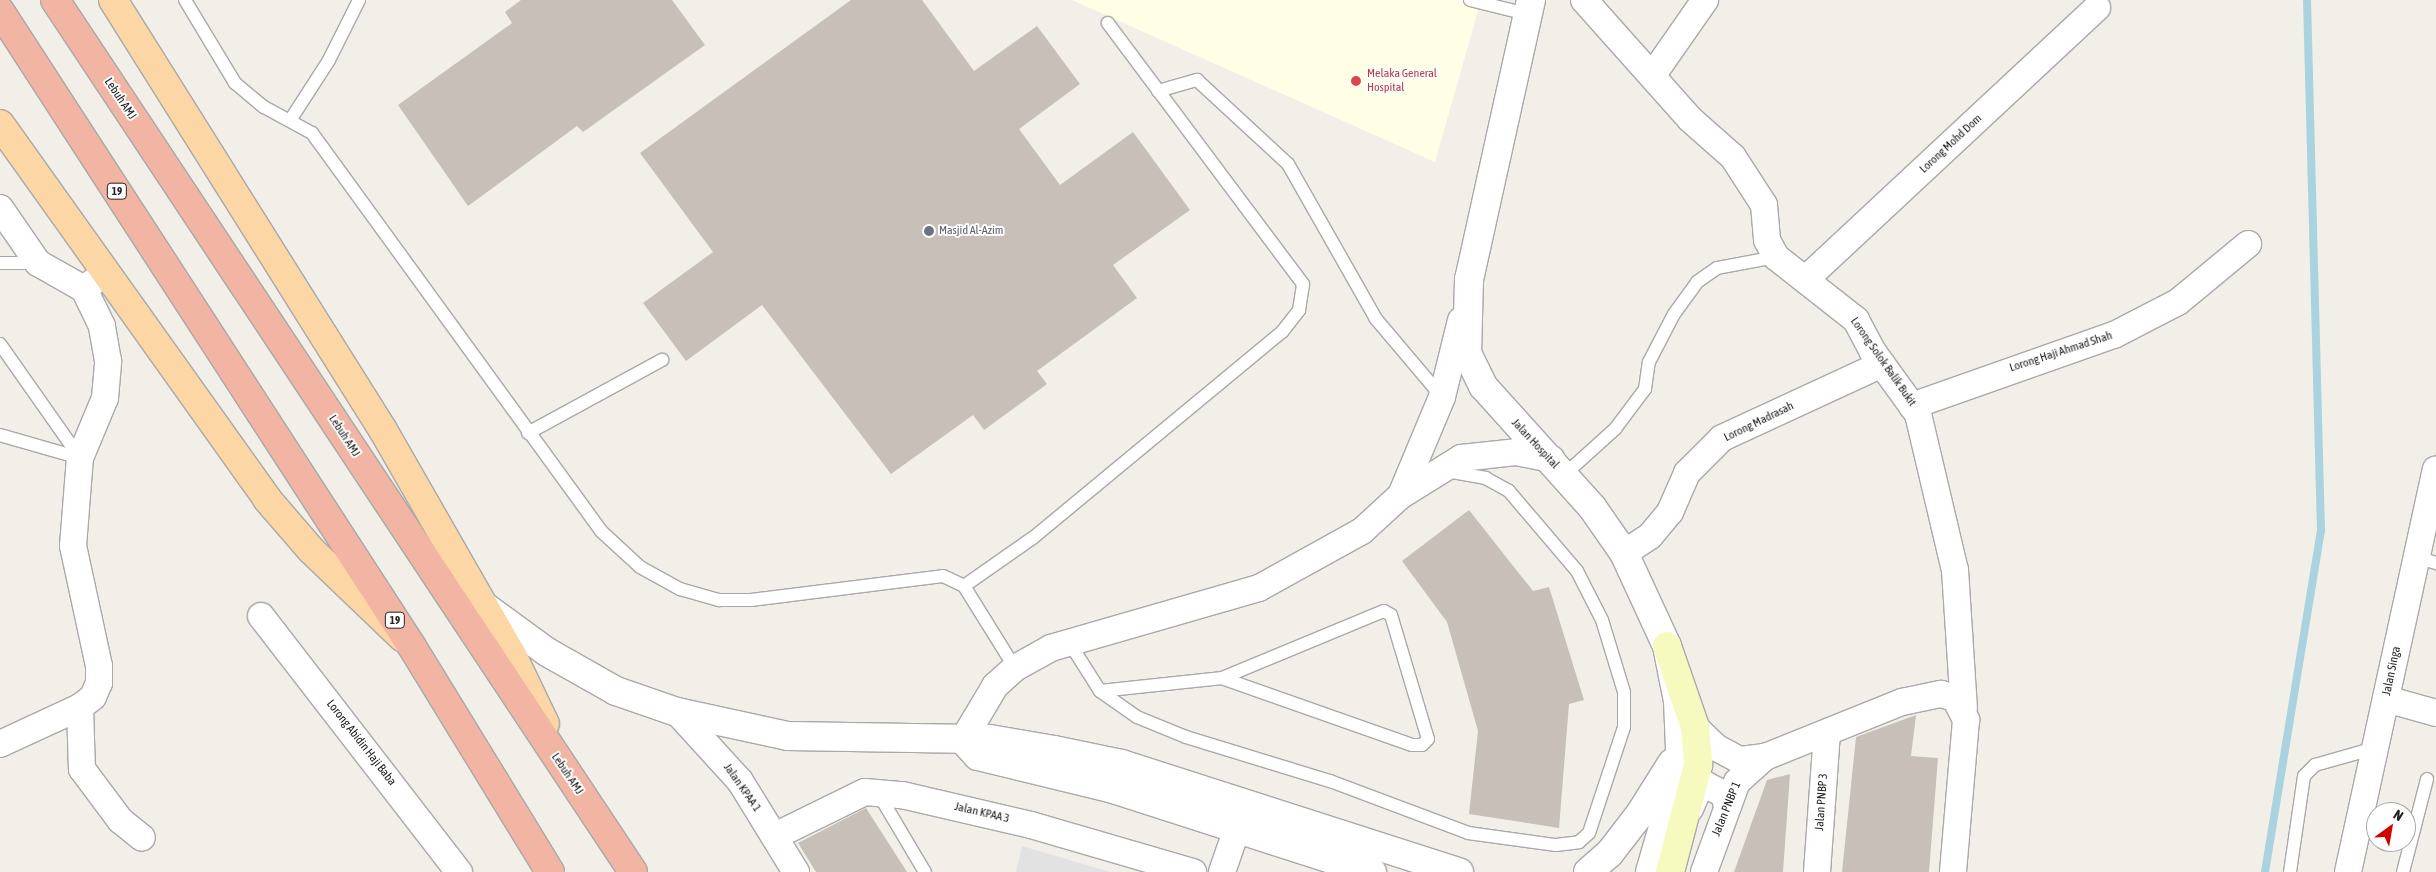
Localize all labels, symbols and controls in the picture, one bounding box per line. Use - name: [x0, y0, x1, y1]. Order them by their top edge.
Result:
- place label: Melaka General Hospital: [1367, 67, 1437, 95]
- marker: Melaka General Hospital: [1349, 74, 1363, 88]
- street label: Lebuh AMJ: [101, 76, 139, 122]
- street label: Lorong Mohd Dom: [1917, 111, 1985, 177]
- road number: 19: [106, 182, 128, 200]
- place label: Masjid Al-Azim: [939, 224, 1003, 238]
- marker: Masjid Al-Azim: [923, 225, 935, 237]
- street label: Lorong Solok Balik Bukit: [1847, 315, 1919, 409]
- street label: Lorong Haji Ahmad Shah: [2008, 329, 2114, 375]
- street label: Lorong Madrasah: [1722, 399, 1796, 445]
- street label: Lebuh AMJ: [325, 412, 363, 460]
- street label: Jalan Hospital: [1508, 416, 1562, 472]
- road number: 19: [384, 612, 406, 628]
- street label: Jalan Singa: [2380, 645, 2404, 697]
- street label: Lorong Abidin Haji Baba: [323, 697, 399, 789]
- street label: Lebuh AMJ: [548, 751, 586, 797]
- street label: Jalan KPAA 1: [720, 761, 764, 815]
- street label: Jalan PNBP 3: [1813, 773, 1831, 831]
- street label: Jalan PNBP 1: [1710, 780, 1744, 838]
- street label: Jalan KPAA 3: [953, 800, 1011, 826]
- north arrow: [2366, 802, 2416, 852]
- text: N: [2391, 806, 2406, 824]

